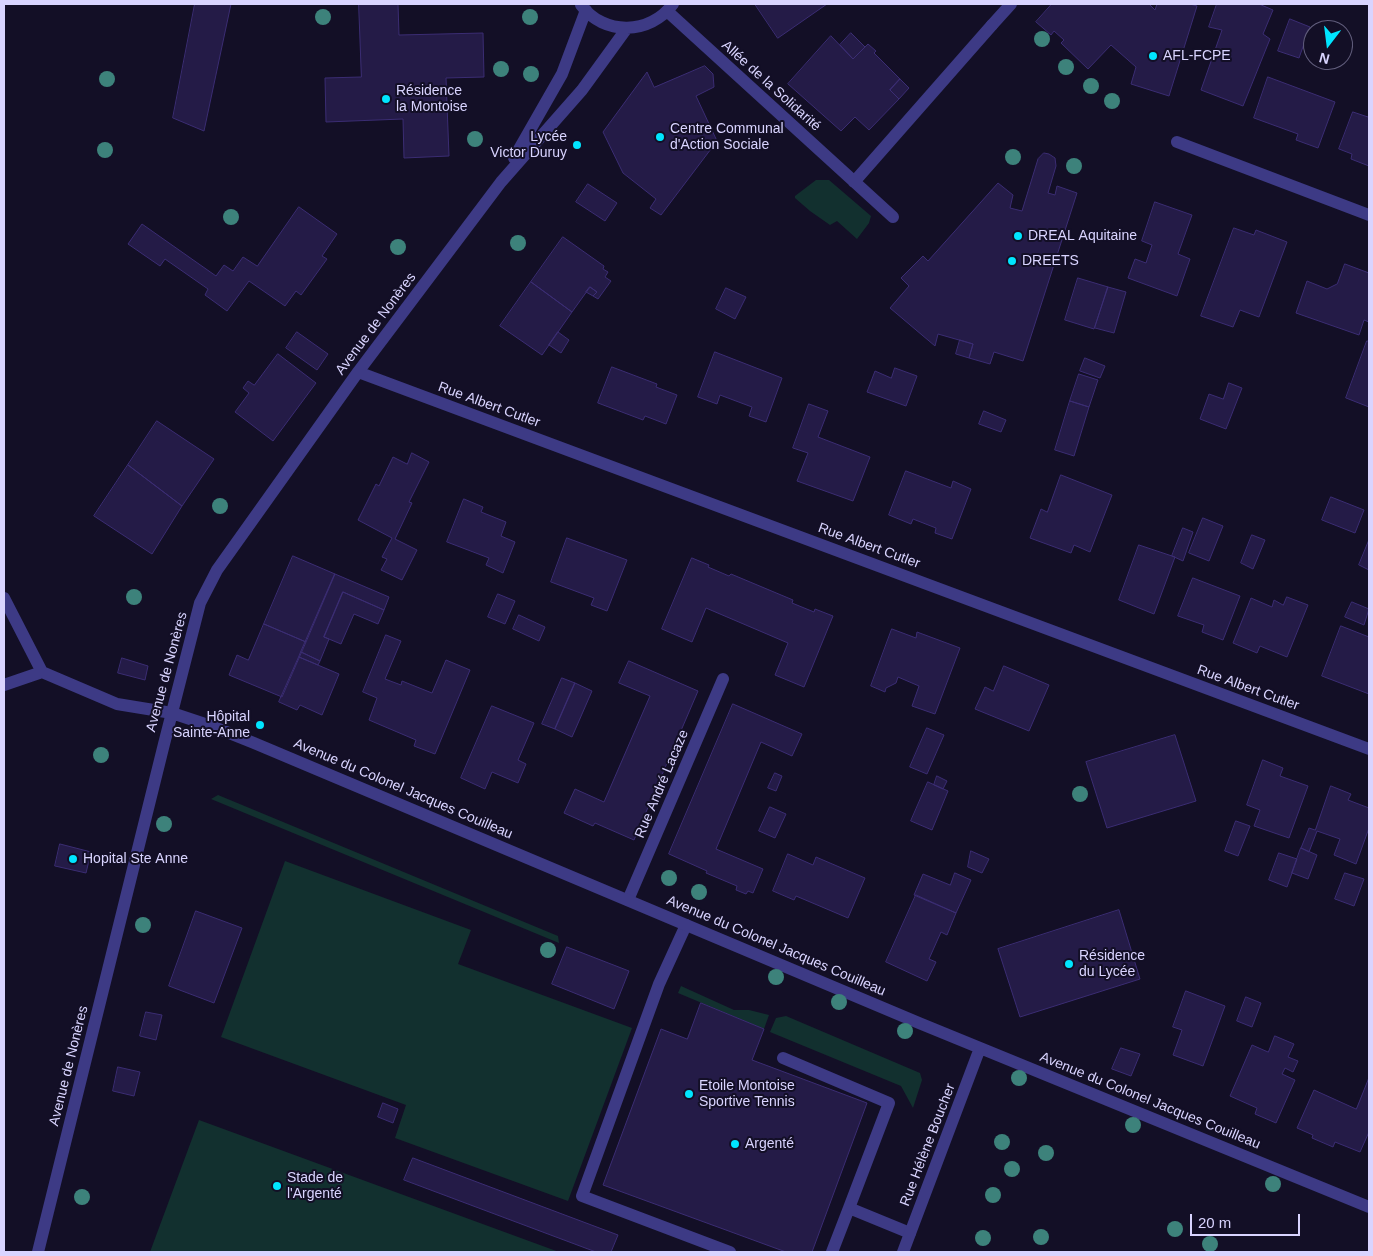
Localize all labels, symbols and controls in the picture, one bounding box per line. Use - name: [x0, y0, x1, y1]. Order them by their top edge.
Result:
- north arrow: [1303, 20, 1353, 70]
- street label: Allée de la Solidarité: [718, 37, 824, 135]
- place label: AFL-FCPE: [1163, 48, 1231, 64]
- text: N: [1317, 49, 1331, 68]
- marker: AFL-FCPE: [1147, 50, 1159, 62]
- place label: Résidence la Montoise: [396, 83, 468, 115]
- marker: Résidence la Montoise: [380, 93, 392, 105]
- place label: Centre Communal d'Action Sociale: [670, 121, 784, 154]
- place label: Lycée Victor Duruy: [490, 129, 567, 162]
- marker: Centre Communal d'Action Sociale: [654, 131, 666, 143]
- marker: Lycée Victor Duruy: [571, 139, 583, 151]
- place label: DREAL Aquitaine: [1028, 228, 1137, 244]
- marker: DREAL Aquitaine: [1012, 230, 1024, 242]
- place label: DREETS: [1022, 253, 1079, 269]
- marker: DREETS: [1006, 255, 1018, 267]
- street label: Avenue de Nonères: [332, 270, 420, 378]
- street label: Rue Albert Cutler: [436, 379, 542, 431]
- street label: Rue Albert Cutler: [816, 520, 922, 572]
- street label: Avenue de Nonères: [143, 610, 191, 734]
- street label: Rue Albert Cutler: [1195, 662, 1301, 714]
- place label: Hôpital Sainte-Anne: [173, 709, 250, 742]
- marker: Hôpital Sainte-Anne: [254, 719, 266, 731]
- street label: Rue André Lacaze: [632, 727, 692, 841]
- street label: Avenue du Colonel Jacques Couilleau: [291, 735, 515, 843]
- place label: Hopital Ste Anne: [83, 851, 188, 867]
- marker: Hopital Ste Anne: [67, 853, 79, 865]
- street label: Avenue du Colonel Jacques Couilleau: [664, 892, 888, 1000]
- place label: Résidence du Lycée: [1079, 948, 1145, 980]
- marker: Résidence du Lycée: [1063, 958, 1075, 970]
- street label: Avenue de Nonères: [46, 1004, 92, 1128]
- street label: Avenue du Colonel Jacques Couilleau: [1037, 1049, 1263, 1153]
- place label: Etoile Montoise Sportive Tennis: [699, 1078, 795, 1110]
- street label: Rue Hélène Boucher: [897, 1081, 959, 1209]
- marker: Etoile Montoise Sportive Tennis: [683, 1088, 695, 1100]
- place label: Argenté: [745, 1136, 794, 1152]
- marker: Argenté: [729, 1138, 741, 1150]
- place label: Stade de l'Argenté: [287, 1170, 343, 1202]
- marker: Stade de l'Argenté: [271, 1180, 283, 1192]
- scale bar: [1193, 1204, 1303, 1236]
- text: 20 m: [1198, 1214, 1231, 1231]

